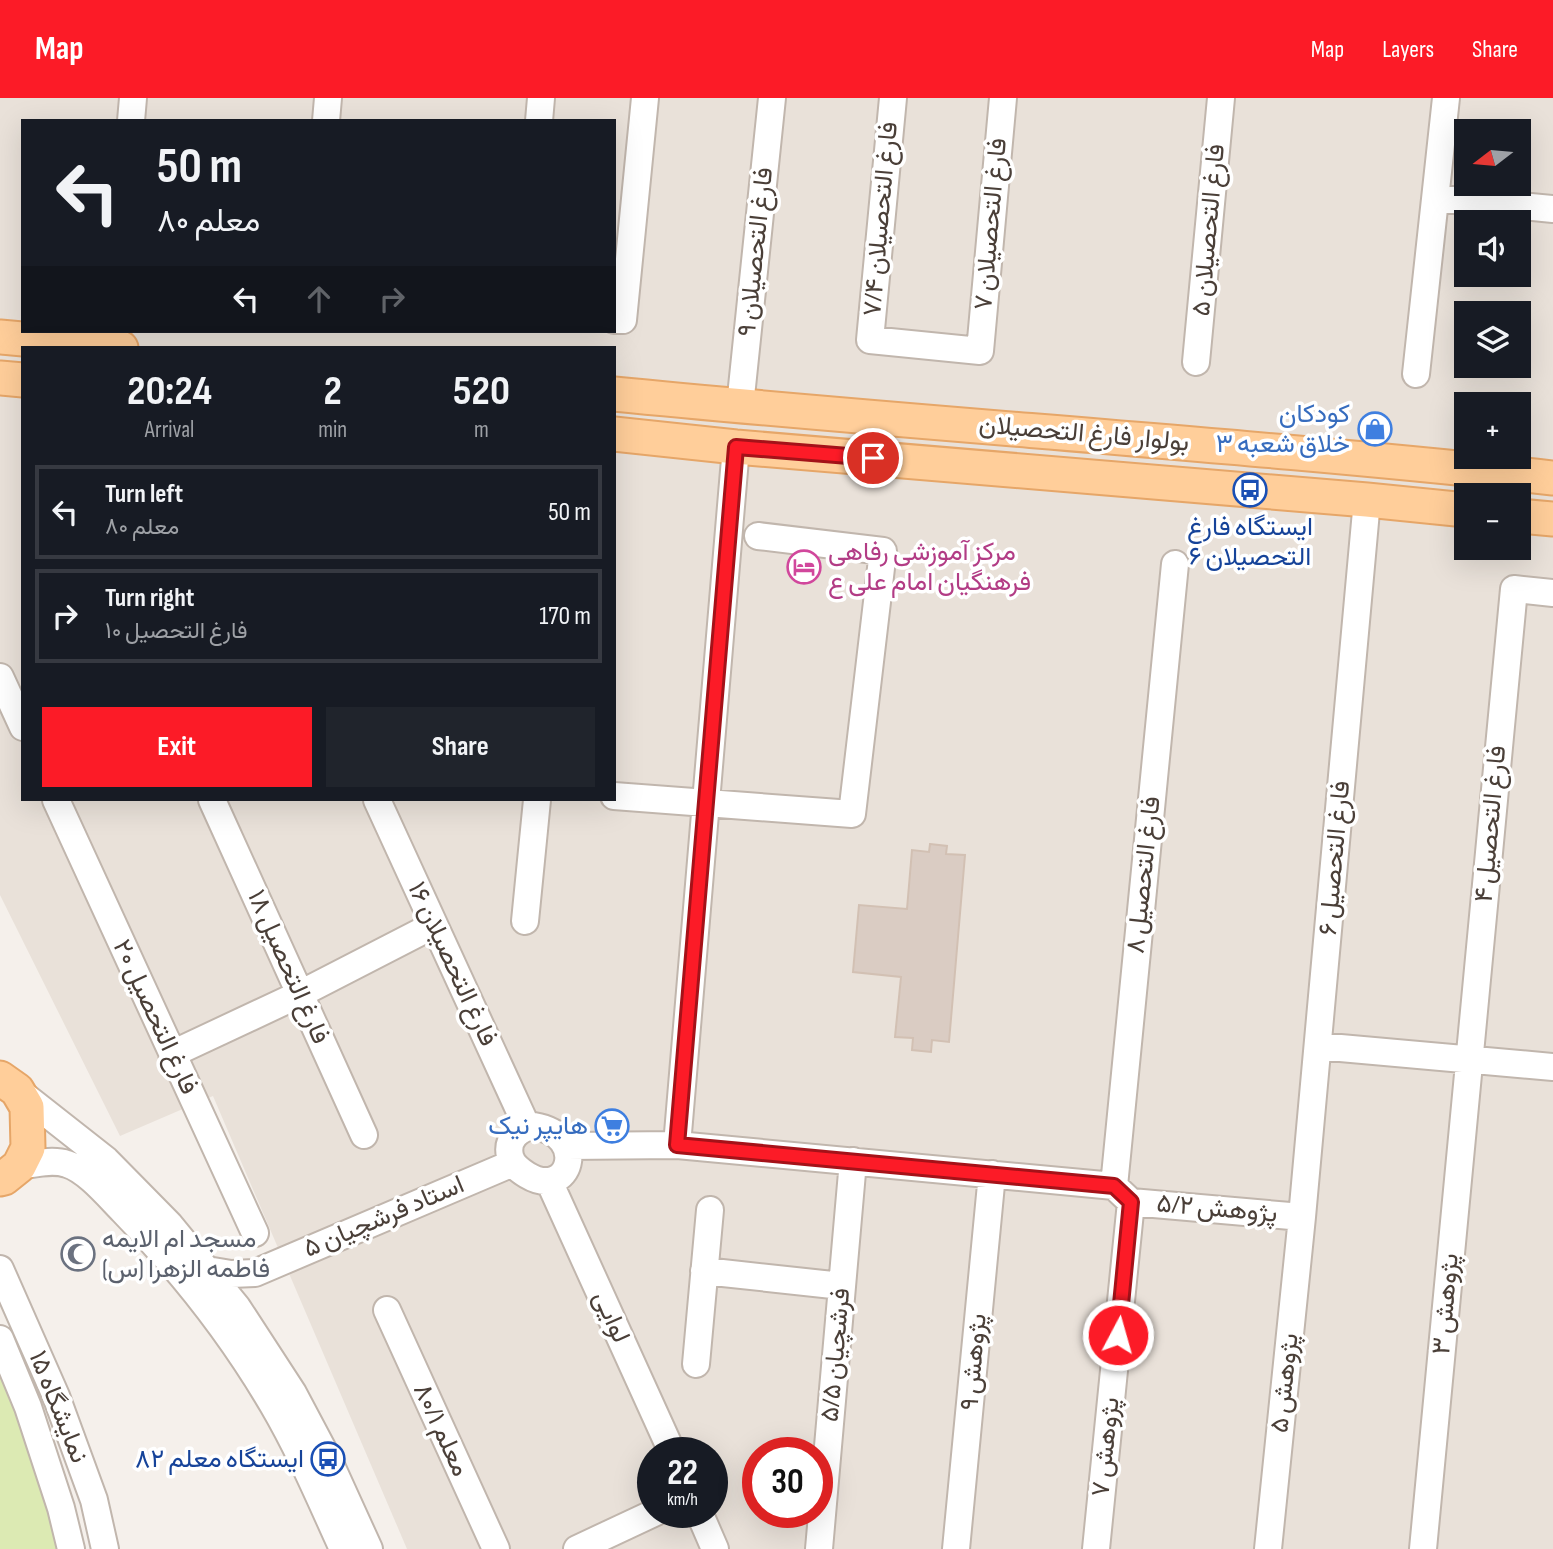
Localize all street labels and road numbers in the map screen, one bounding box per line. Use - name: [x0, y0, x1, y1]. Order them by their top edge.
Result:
- street label: فارغ التحصیلان ۷/۴: [857, 120, 906, 318]
- street label: فارغ التحصیلان ۷: [968, 137, 1015, 312]
- street label: فارغ التحصیلان ۵: [1186, 143, 1233, 318]
- street label: فارغ التحصیلان ۹: [732, 166, 781, 338]
- street label: بولوار فارغ التحصیلان: [978, 409, 1190, 460]
- street label: فارغ التحصیل ۴: [1469, 744, 1514, 904]
- street label: فارغ التحصیل ۶: [1313, 779, 1358, 937]
- street label: فارغ التحصیل ۸: [1120, 795, 1169, 955]
- street label: فارغ التحصیلان ۱۶: [399, 877, 504, 1052]
- street label: فارغ التحصیل ۱۸: [239, 885, 336, 1049]
- street label: فارغ التحصیل ۲۰: [105, 935, 204, 1100]
- street label: استاد فرشچیان ۵: [299, 1169, 469, 1266]
- street label: پژوهش ۵/۲: [1155, 1188, 1279, 1231]
- street label: پژوهش ۳: [1426, 1252, 1467, 1356]
- street label: لوایی: [586, 1286, 636, 1348]
- street label: فرشچیان ۵/۵: [815, 1287, 858, 1423]
- street label: پژوهش ۹: [954, 1312, 995, 1412]
- street label: پژوهش ۵: [1264, 1332, 1307, 1434]
- street label: نمایشگاه ۱۵: [21, 1346, 95, 1468]
- street label: معلم ۸۰/۱: [406, 1379, 476, 1481]
- street label: پژوهش ۷: [1085, 1396, 1128, 1498]

